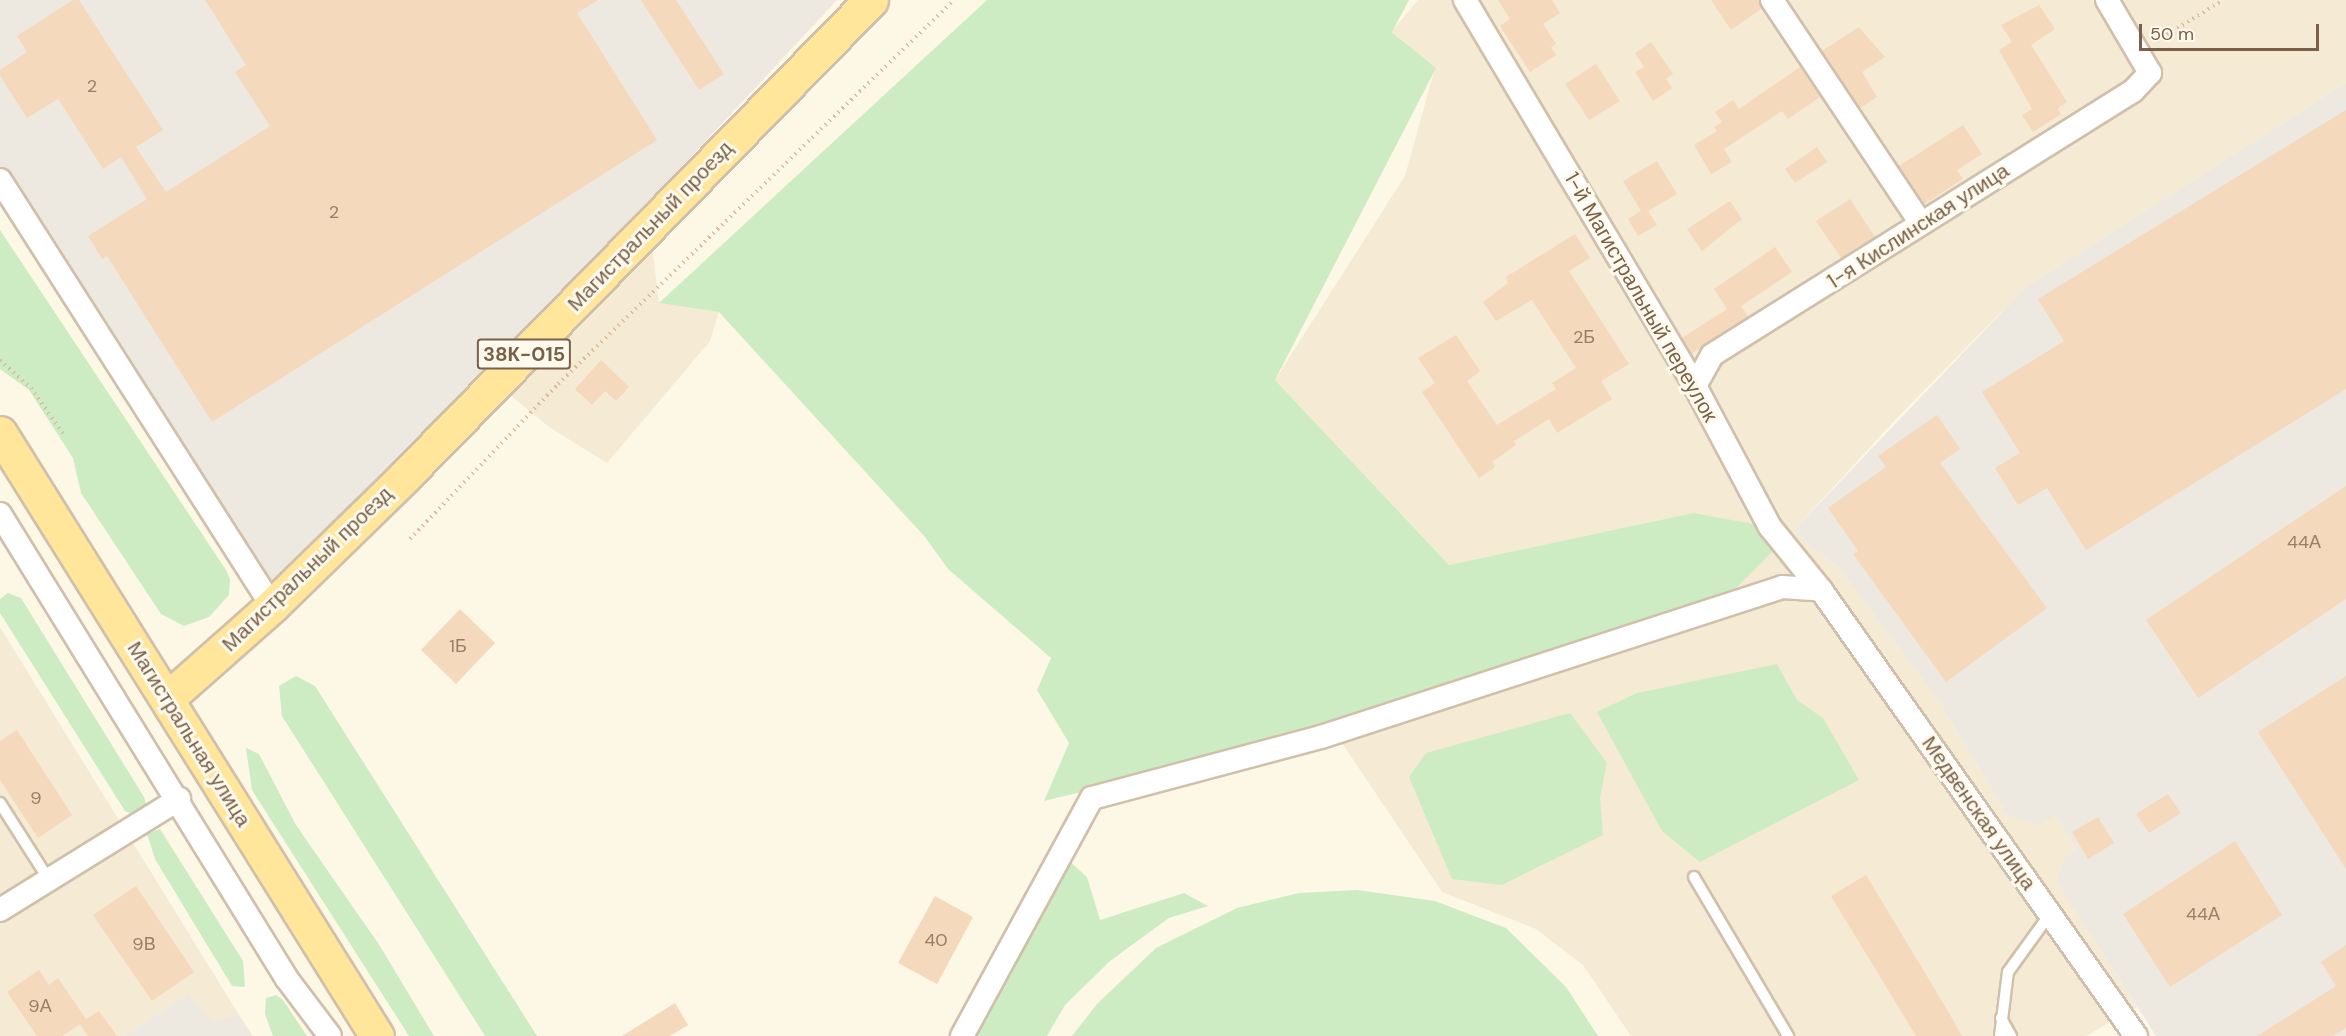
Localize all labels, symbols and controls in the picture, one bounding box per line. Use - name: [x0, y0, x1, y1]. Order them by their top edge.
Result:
- scale bar: [2142, 12, 2322, 50]
- text: 50 m: [2150, 22, 2194, 46]
- house number: 2: [87, 75, 97, 97]
- street label: Магистральный проезд: [562, 136, 738, 316]
- street label: 1-я Кислинская улица: [1822, 158, 2014, 294]
- street label: 1-й Магистральный переулок: [1559, 168, 1723, 426]
- house number: 2: [329, 201, 339, 223]
- house number: 2Б: [1573, 326, 1595, 348]
- road number: 38К-015: [476, 337, 572, 371]
- street label: Магистральный проезд: [217, 481, 397, 657]
- house number: 44А: [2287, 531, 2321, 553]
- house number: 1Б: [449, 635, 467, 657]
- street label: Магистральная улица: [122, 637, 256, 831]
- street label: Медвенская улица: [1917, 731, 2041, 895]
- house number: 9: [30, 787, 42, 809]
- house number: 44А: [2186, 903, 2220, 925]
- house number: 40: [924, 929, 948, 951]
- house number: 9В: [132, 933, 156, 955]
- house number: 9А: [28, 995, 52, 1017]

